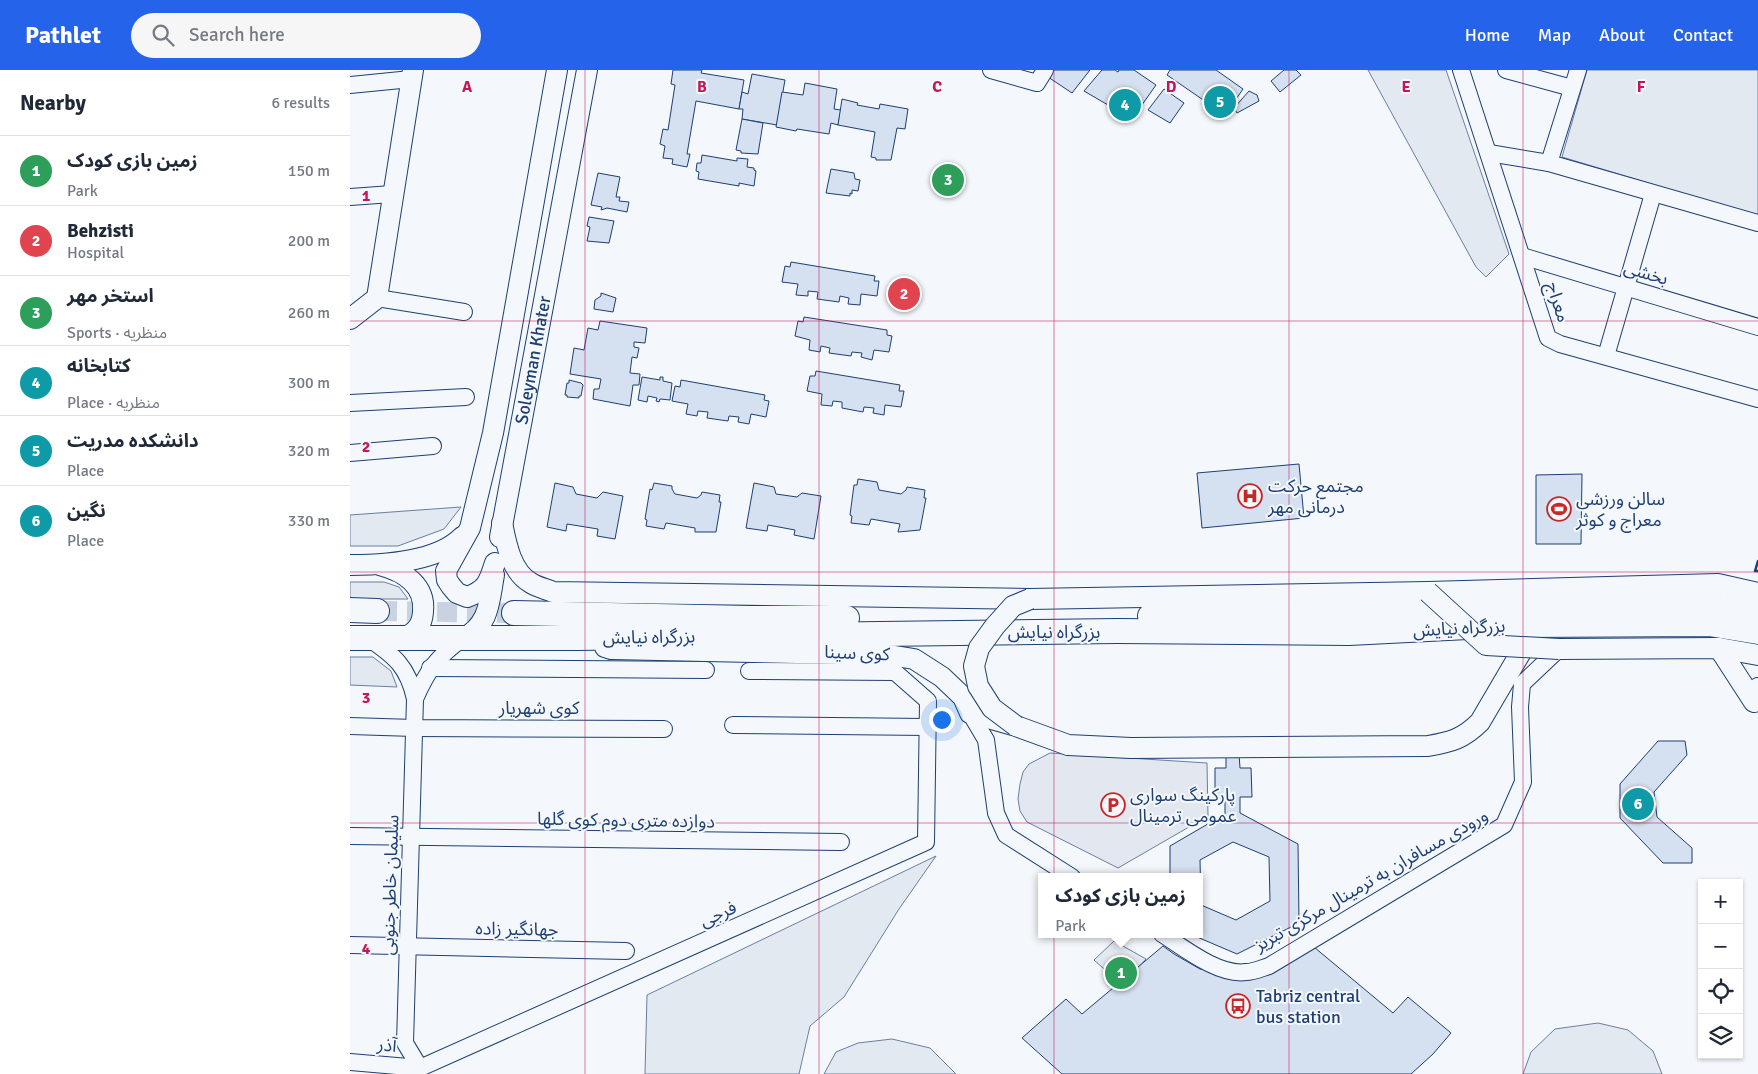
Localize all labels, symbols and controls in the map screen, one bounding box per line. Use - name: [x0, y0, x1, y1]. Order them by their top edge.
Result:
- search box: [131, 13, 481, 58]
- text: Pathlet: [25, 20, 101, 50]
- icon: search: [149, 21, 177, 49]
- text: Search here: [189, 23, 285, 47]
- text: Home: [1465, 24, 1510, 46]
- text: Map: [1538, 24, 1571, 46]
- text: About: [1599, 24, 1645, 46]
- text: Contact: [1673, 24, 1733, 46]
- text: A: [462, 77, 473, 97]
- text: B: [697, 77, 707, 97]
- text: C: [932, 77, 942, 97]
- text: D: [1166, 77, 1177, 97]
- text: E: [1401, 77, 1411, 97]
- text: F: [1637, 77, 1646, 97]
- pin: 5: [1204, 83, 1236, 121]
- pin: 4: [1109, 86, 1141, 124]
- text: Nearby: [20, 90, 86, 116]
- text: 6 results: [271, 93, 330, 113]
- text: زمین بازی کودک: [67, 149, 198, 173]
- text: 1: [32, 161, 40, 181]
- text: 150 m: [288, 161, 330, 181]
- pin: 3: [932, 161, 964, 199]
- text: Park: [67, 181, 98, 201]
- text: 1: [362, 186, 371, 206]
- text: Behzisti: [67, 219, 134, 243]
- text: 2: [32, 231, 40, 251]
- text: 200 m: [288, 231, 330, 251]
- text: Hospital: [67, 243, 124, 263]
- street label: بخشی: [1621, 256, 1671, 290]
- pin: 2: [888, 275, 920, 313]
- street label: معراج: [1539, 279, 1575, 326]
- text: استخر مهر: [67, 284, 154, 308]
- street label: Soleyman Khater: [510, 294, 556, 426]
- text: 3: [32, 303, 40, 323]
- text: 260 m: [288, 303, 330, 323]
- text: Sports · منظریه: [67, 323, 167, 343]
- text: کتابخانه: [67, 354, 131, 378]
- text: 4: [32, 373, 40, 393]
- text: 300 m: [288, 373, 330, 393]
- text: Place · منظریه: [67, 393, 160, 413]
- text: دانشکده مدریت: [67, 429, 199, 453]
- text: 2: [362, 437, 370, 457]
- text: 5: [32, 441, 40, 461]
- text: 320 m: [288, 441, 330, 461]
- text: Place: [67, 461, 104, 481]
- place label: مجتمع حرکت درمانی مهر: [1267, 475, 1364, 518]
- hospital icon: مجتمع حرکت درمانی مهر: [1237, 483, 1263, 509]
- place label: سالن ورزشی معراج و کوثر: [1575, 488, 1665, 533]
- sports icon: سالن ورزشی معراج و کوثر: [1546, 496, 1572, 522]
- text: نگین: [67, 499, 106, 523]
- text: 6: [32, 511, 40, 531]
- text: 330 m: [288, 511, 330, 531]
- text: Place: [67, 531, 104, 551]
- street label: بزرگراه نیایش: [1412, 615, 1506, 641]
- street label: بزرگراه نیایش: [1008, 621, 1100, 643]
- street label: بزرگراه نیایش: [603, 625, 695, 649]
- street label: کوی سینا: [824, 641, 891, 665]
- text: 3: [362, 688, 370, 708]
- street label: کوی شهریار: [498, 697, 580, 719]
- your location: [929, 707, 955, 733]
- place label: پارکینگ سواری عمومی ترمینال: [1130, 784, 1237, 827]
- pin: 6: [1622, 785, 1654, 823]
- parking icon: پارکینگ سواری عمومی ترمینال: [1100, 792, 1126, 818]
- street label: ورودی مسافران به ترمینال مرکزی تبریز: [1249, 804, 1492, 957]
- street label: دوازده متری دوم کوی گلها: [537, 807, 715, 836]
- street label: سلیمان خاطر جنوبی: [377, 814, 403, 956]
- popup: [1038, 873, 1203, 938]
- map controls: [1698, 879, 1743, 1059]
- button: +: [1698, 879, 1743, 924]
- text: زمین بازی کودک: [1055, 884, 1186, 908]
- street label: فرجی: [696, 896, 740, 932]
- text: Park: [1055, 916, 1086, 936]
- street label: جهانگیر زاده: [475, 917, 559, 941]
- button: −: [1698, 924, 1743, 969]
- text: 4: [362, 939, 371, 959]
- pin: 1: [1105, 954, 1137, 992]
- button: locate: [1698, 969, 1743, 1014]
- place label: Tabriz central bus station: [1256, 985, 1360, 1028]
- bus stop icon: Tabriz central bus station: [1225, 993, 1251, 1019]
- button: layers: [1698, 1014, 1743, 1059]
- street label: آذر: [375, 1033, 399, 1057]

